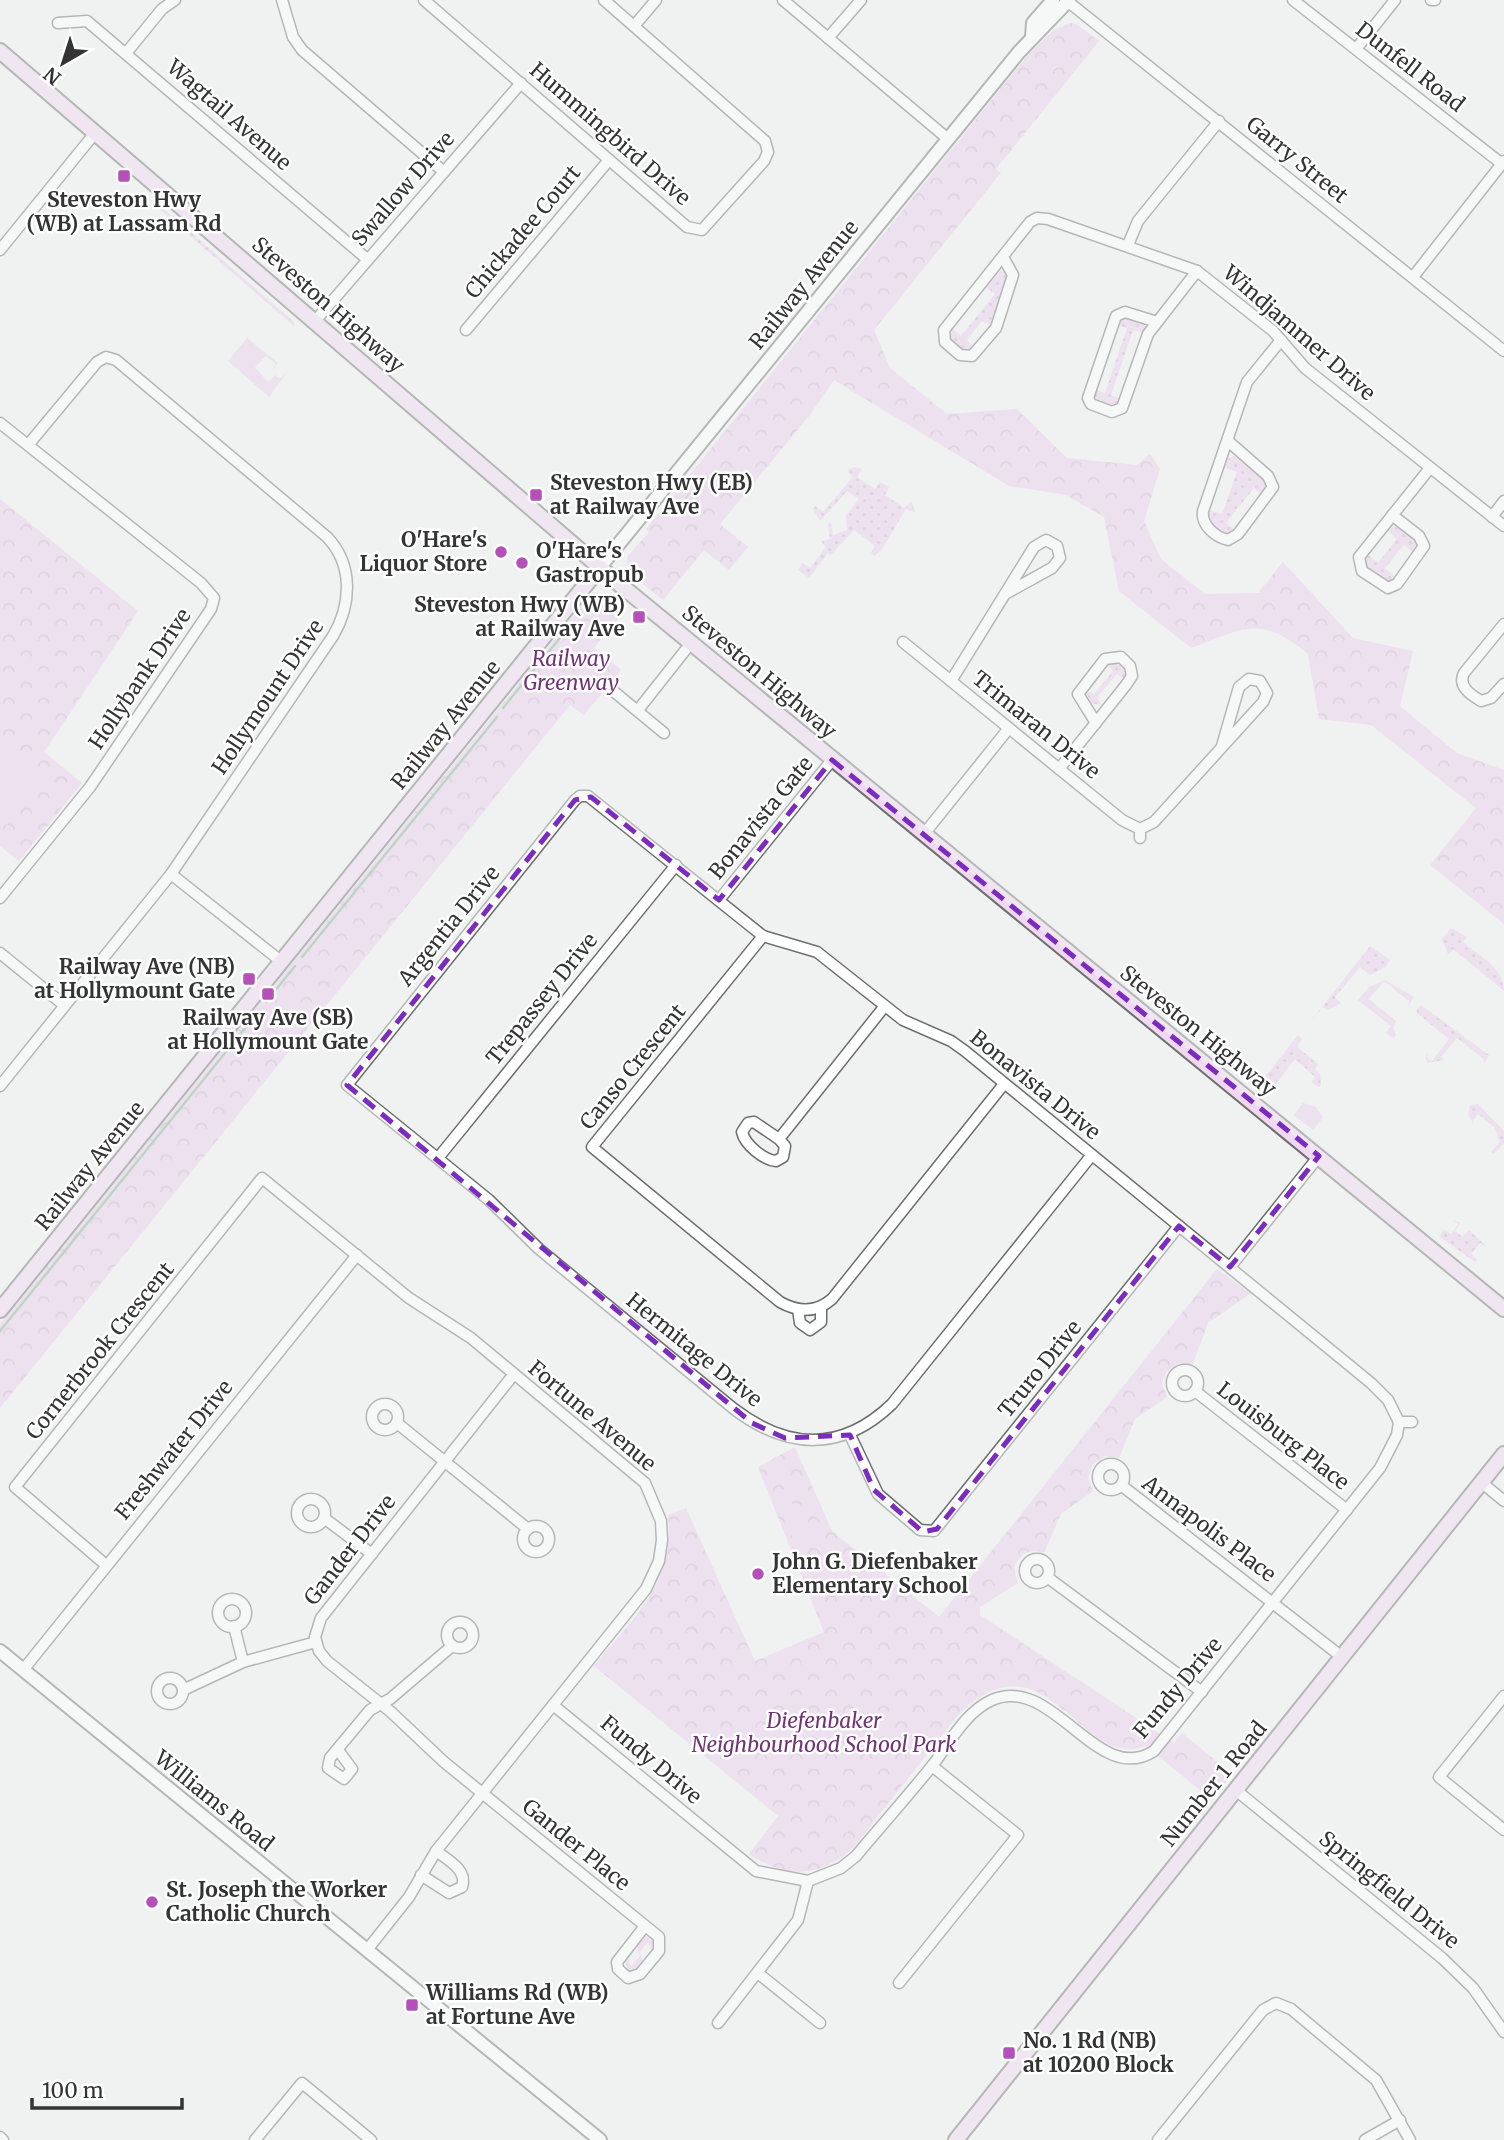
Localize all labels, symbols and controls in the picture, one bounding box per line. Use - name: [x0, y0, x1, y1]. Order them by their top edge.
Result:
- street label: Dunfell Road: [1351, 16, 1470, 118]
- north arrow: [28, 28, 98, 98]
- street label: Wagtail Avenue: [161, 53, 297, 176]
- street label: Hummingbird Drive: [524, 56, 696, 211]
- text: N: [39, 62, 66, 90]
- street label: Garry Street: [1241, 110, 1354, 209]
- street label: Swallow Drive: [345, 126, 460, 252]
- street label: Chickadee Court: [459, 160, 586, 304]
- marker: Steveston Hwy (WB) at Lassam Rd: [116, 168, 132, 184]
- place label: Steveston Hwy (WB) at Lassam Rd: [26, 186, 222, 237]
- street label: Railway Avenue: [743, 215, 864, 355]
- street label: Steveston Highway: [247, 231, 411, 379]
- street label: Windjammer Drive: [1217, 258, 1381, 406]
- place label: Steveston Hwy (EB) at Railway Ave: [550, 469, 753, 520]
- marker: Steveston Hwy (EB) at Railway Ave: [528, 487, 544, 503]
- place label: O'Hare's Liquor Store: [360, 526, 487, 577]
- place label: O'Hare's Gastropub: [536, 537, 644, 588]
- marker: O'Hare's Liquor Store: [493, 544, 509, 560]
- marker: O'Hare's Gastropub: [514, 555, 530, 571]
- place label: Steveston Hwy (WB) at Railway Ave: [414, 591, 625, 642]
- street label: Steveston Highway: [677, 599, 843, 745]
- street label: Hollybank Drive: [83, 603, 197, 754]
- marker: Steveston Hwy (WB) at Railway Ave: [631, 609, 647, 625]
- street label: Hollymount Drive: [206, 614, 329, 779]
- park label: Railway Greenway: [523, 645, 619, 696]
- street label: Railway Avenue: [385, 655, 506, 795]
- street label: Trimaran Drive: [967, 665, 1106, 784]
- street label: Bonavista Gate: [703, 751, 818, 885]
- street label: Argentia Drive: [391, 860, 505, 992]
- street label: Trepassey Drive: [480, 927, 603, 1070]
- place label: Railway Ave (NB) at Hollymount Gate: [34, 953, 235, 1004]
- street label: Steveston Highway: [1115, 959, 1283, 1102]
- marker: Railway Ave (NB) at Hollymount Gate: [241, 971, 257, 987]
- marker: Railway Ave (SB) at Hollymount Gate: [260, 986, 276, 1002]
- street label: Canso Crescent: [574, 999, 691, 1135]
- place label: Railway Ave (SB) at Hollymount Gate: [168, 1004, 368, 1055]
- street label: Bonavista Drive: [965, 1024, 1106, 1145]
- street label: Railway Avenue: [29, 1096, 150, 1236]
- street label: Cornerbrook Crescent: [20, 1256, 180, 1445]
- street label: Hermitage Drive: [621, 1287, 768, 1413]
- street label: Truro Drive: [992, 1314, 1087, 1423]
- street label: Fortune Avenue: [523, 1354, 662, 1477]
- street label: Freshwater Drive: [109, 1374, 238, 1525]
- street label: Louisburg Place: [1212, 1376, 1355, 1496]
- street label: Annapolis Place: [1136, 1469, 1281, 1588]
- street label: Gander Drive: [298, 1489, 401, 1610]
- place label: John G. Diefenbaker Elementary School: [771, 1548, 978, 1599]
- marker: John G. Diefenbaker Elementary School: [750, 1566, 766, 1582]
- street label: Fundy Drive: [1127, 1632, 1228, 1744]
- park label: Diefenbaker Neighbourhood School Park: [691, 1707, 957, 1758]
- street label: Fundy Drive: [595, 1709, 707, 1810]
- street label: Number 1 Road: [1155, 1715, 1273, 1852]
- street label: Williams Road: [148, 1744, 280, 1857]
- street label: Gander Place: [517, 1793, 636, 1896]
- street label: Springfield Drive: [1314, 1825, 1465, 1954]
- place label: St. Joseph the Worker Catholic Church: [166, 1876, 387, 1927]
- marker: St. Joseph the Worker Catholic Church: [144, 1894, 160, 1910]
- place label: Williams Rd (WB) at Fortune Ave: [425, 1979, 609, 2030]
- marker: Williams Rd (WB) at Fortune Ave: [404, 1997, 420, 2013]
- place label: No. 1 Rd (NB) at 10200 Block: [1023, 2027, 1174, 2078]
- marker: No. 1 Rd (NB) at 10200 Block: [1001, 2045, 1017, 2061]
- scale bar: [32, 2066, 182, 2110]
- text: 100 m: [42, 2077, 104, 2104]

